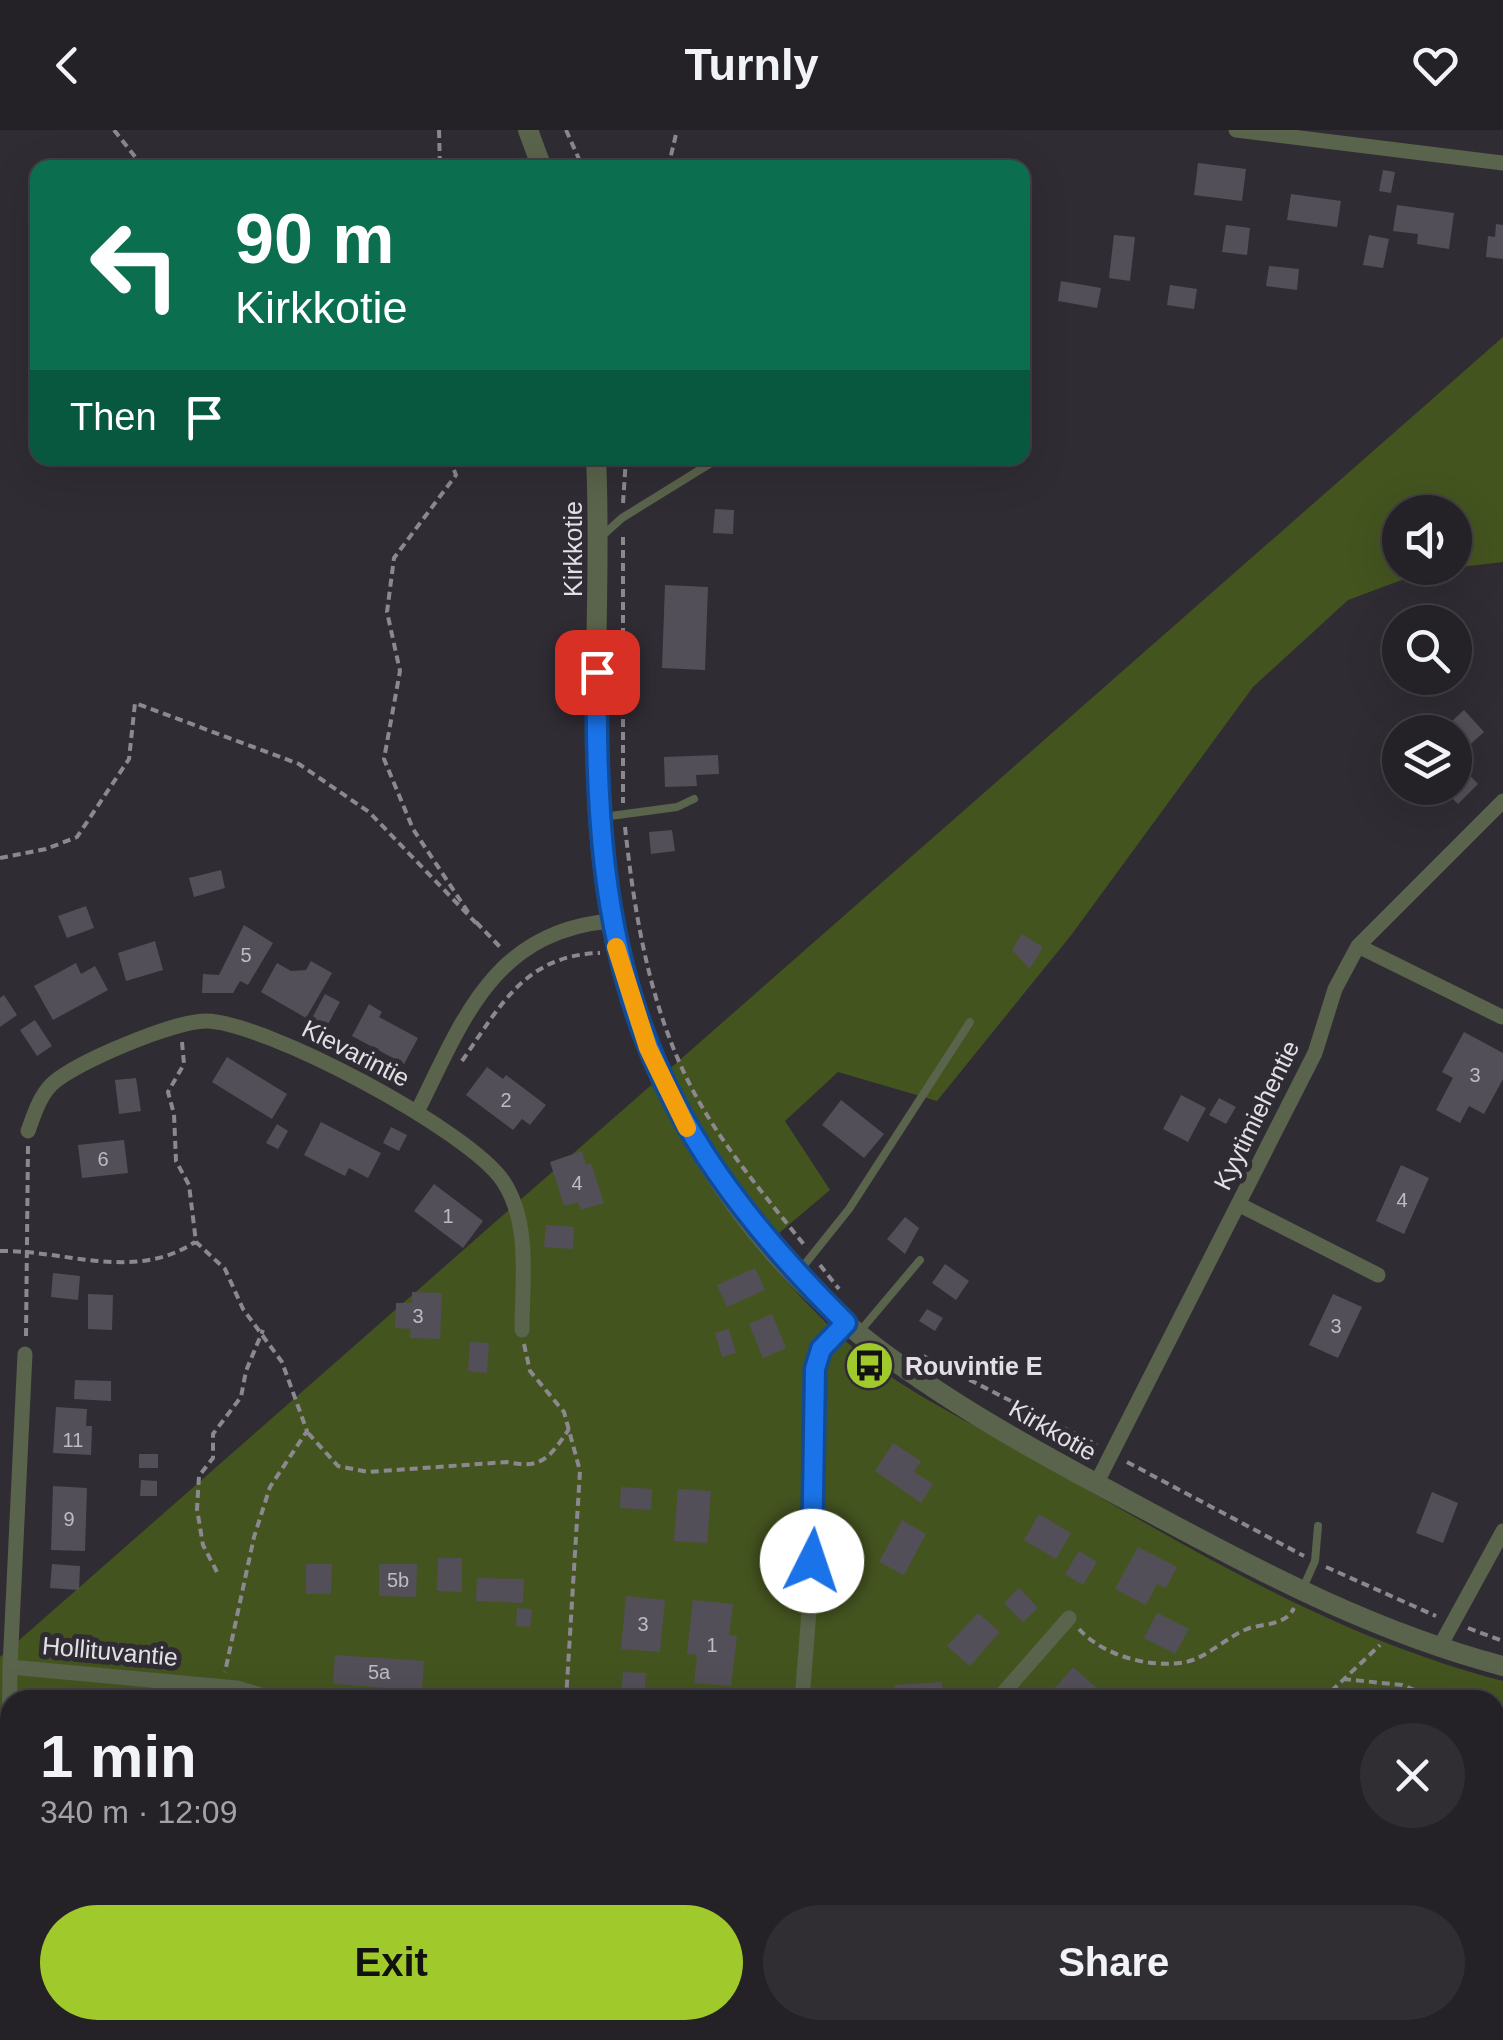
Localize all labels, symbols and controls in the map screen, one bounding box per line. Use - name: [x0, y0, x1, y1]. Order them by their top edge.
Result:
- icon: back: [40, 38, 95, 93]
- icon: heart: [1408, 38, 1463, 93]
- text: Turnly: [684, 39, 819, 90]
- icon: left: [70, 200, 200, 330]
- text: 90 m: [235, 200, 395, 278]
- text: Kirkkotie: [235, 282, 408, 333]
- icon: arrive: [177, 390, 232, 445]
- text: Then: [70, 396, 157, 438]
- map controls: [1382, 495, 1472, 805]
- button: sound: [1382, 495, 1472, 585]
- street label: Kirkkotie: [559, 501, 587, 597]
- button: search: [1382, 605, 1472, 695]
- pin: [555, 630, 640, 715]
- icon: arrive: [570, 645, 625, 700]
- button: layers: [1382, 715, 1472, 805]
- house number: 5: [240, 944, 252, 966]
- street label: Kievarintie: [298, 1014, 414, 1092]
- street label: Kyytimiehentie: [1208, 1036, 1304, 1194]
- house number: 3: [1469, 1064, 1481, 1086]
- house number: 2: [500, 1089, 512, 1111]
- house number: 6: [97, 1148, 109, 1170]
- house number: 4: [571, 1172, 583, 1194]
- house number: 4: [1396, 1189, 1408, 1211]
- house number: 1: [442, 1205, 454, 1227]
- house number: 3: [412, 1305, 424, 1327]
- house number: 3: [1330, 1315, 1342, 1337]
- bus stop icon: Rouvintie E: [844, 1340, 896, 1392]
- place label: Rouvintie E: [905, 1352, 1043, 1380]
- street label: Kirkkotie: [1004, 1394, 1102, 1466]
- house number: 11: [63, 1429, 83, 1451]
- house number: 9: [63, 1508, 75, 1530]
- position arrow: [760, 1509, 864, 1613]
- house number: 5b: [387, 1569, 409, 1591]
- house number: 3: [637, 1613, 649, 1635]
- street label: Hollituvantie: [41, 1631, 179, 1671]
- house number: 1: [706, 1634, 718, 1656]
- house number: 5a: [368, 1661, 391, 1683]
- text: 1 min: [40, 1723, 197, 1790]
- button: close: [1360, 1723, 1465, 1828]
- text: 340 m · 12:09: [40, 1794, 237, 1830]
- button: Exit: [40, 1905, 743, 2020]
- button: Share: [763, 1905, 1465, 2020]

